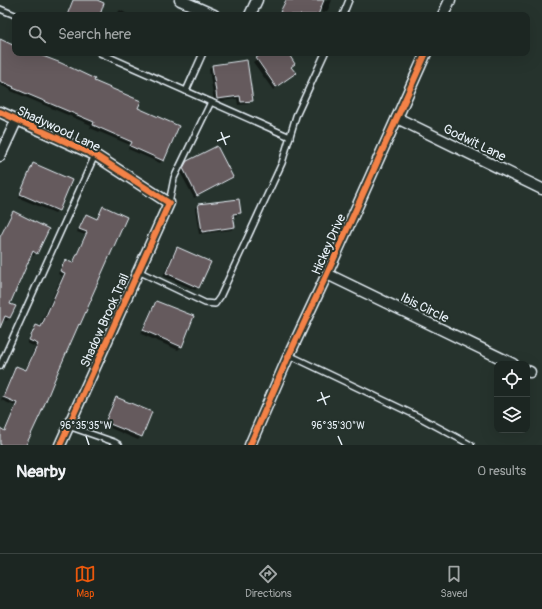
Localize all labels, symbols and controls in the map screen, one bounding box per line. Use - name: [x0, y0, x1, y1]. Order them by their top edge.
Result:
- search box: [12, 12, 530, 56]
- icon: search: [26, 23, 48, 45]
- text: Search here: [58, 25, 131, 44]
- street label: Shadywood Lane: [14, 103, 103, 155]
- street label: Godwit Lane: [441, 121, 509, 165]
- street label: Hickey Drive: [308, 211, 350, 277]
- street label: Shadow Brook Trail: [77, 271, 133, 370]
- street label: Ibis Circle: [398, 289, 452, 327]
- map controls: [494, 361, 530, 433]
- button: locate: [494, 361, 530, 397]
- button: layers: [494, 397, 530, 433]
- text: 96°35'35"W: [60, 420, 112, 432]
- text: 96°35'30"W: [311, 420, 365, 432]
- text: Nearby: [16, 461, 65, 482]
- text: 0 results: [477, 463, 526, 479]
- tab: Map: [74, 563, 96, 600]
- tab: Directions: [245, 563, 292, 600]
- tab: Saved: [440, 563, 468, 600]

